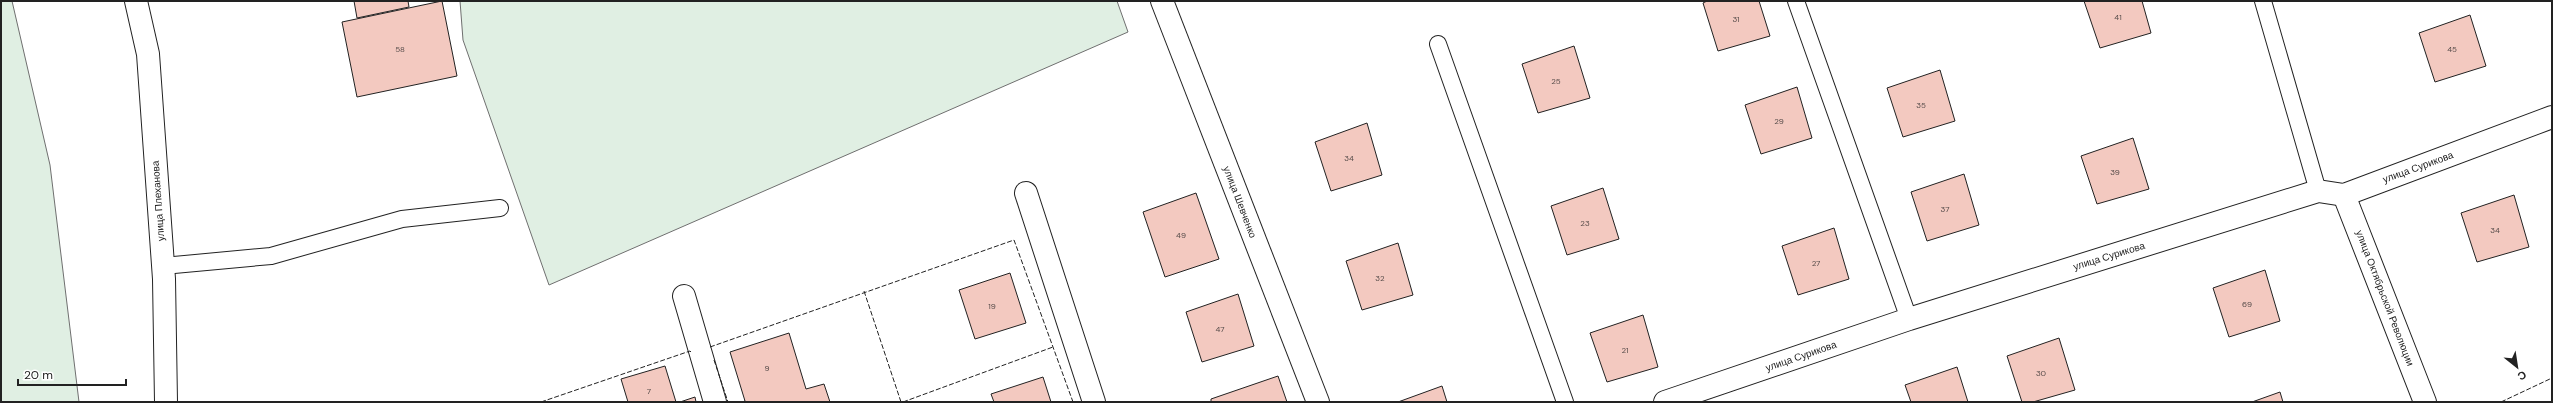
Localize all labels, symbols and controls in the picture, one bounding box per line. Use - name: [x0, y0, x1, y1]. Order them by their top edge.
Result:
- house number: 41: [2114, 12, 2122, 22]
- house number: 31: [1732, 14, 1740, 24]
- house number: 58: [395, 44, 405, 54]
- house number: 45: [2447, 44, 2457, 54]
- house number: 25: [1551, 76, 1561, 86]
- house number: 35: [1916, 100, 1926, 110]
- house number: 29: [1774, 116, 1784, 126]
- street label: улица Сурикова: [2381, 148, 2456, 186]
- house number: 34: [1344, 153, 1354, 163]
- street label: улица Плеханова: [149, 160, 167, 242]
- street label: улица Шевченко: [1220, 164, 1260, 240]
- house number: 39: [2110, 167, 2120, 177]
- house number: 37: [1941, 204, 1949, 214]
- house number: 23: [1580, 218, 1590, 228]
- house number: 34: [2490, 225, 2500, 235]
- street label: улица Октябрьской Революции: [2353, 228, 2417, 368]
- house number: 49: [1176, 230, 1186, 240]
- street label: улица Сурикова: [2072, 239, 2147, 273]
- house number: 27: [1812, 258, 1820, 268]
- house number: 32: [1375, 273, 1385, 283]
- house number: 69: [2242, 299, 2252, 309]
- house number: 19: [988, 301, 996, 311]
- house number: 47: [1215, 324, 1225, 334]
- street label: улица Сурикова: [1764, 338, 1839, 374]
- house number: 21: [1621, 345, 1629, 355]
- north arrow: [2497, 347, 2537, 387]
- scale bar: [18, 361, 126, 387]
- house number: 9: [764, 363, 770, 373]
- text: 20 m: [24, 367, 53, 383]
- house number: 30: [2036, 368, 2047, 378]
- text: С: [2515, 368, 2529, 384]
- house number: 7: [647, 386, 651, 396]

